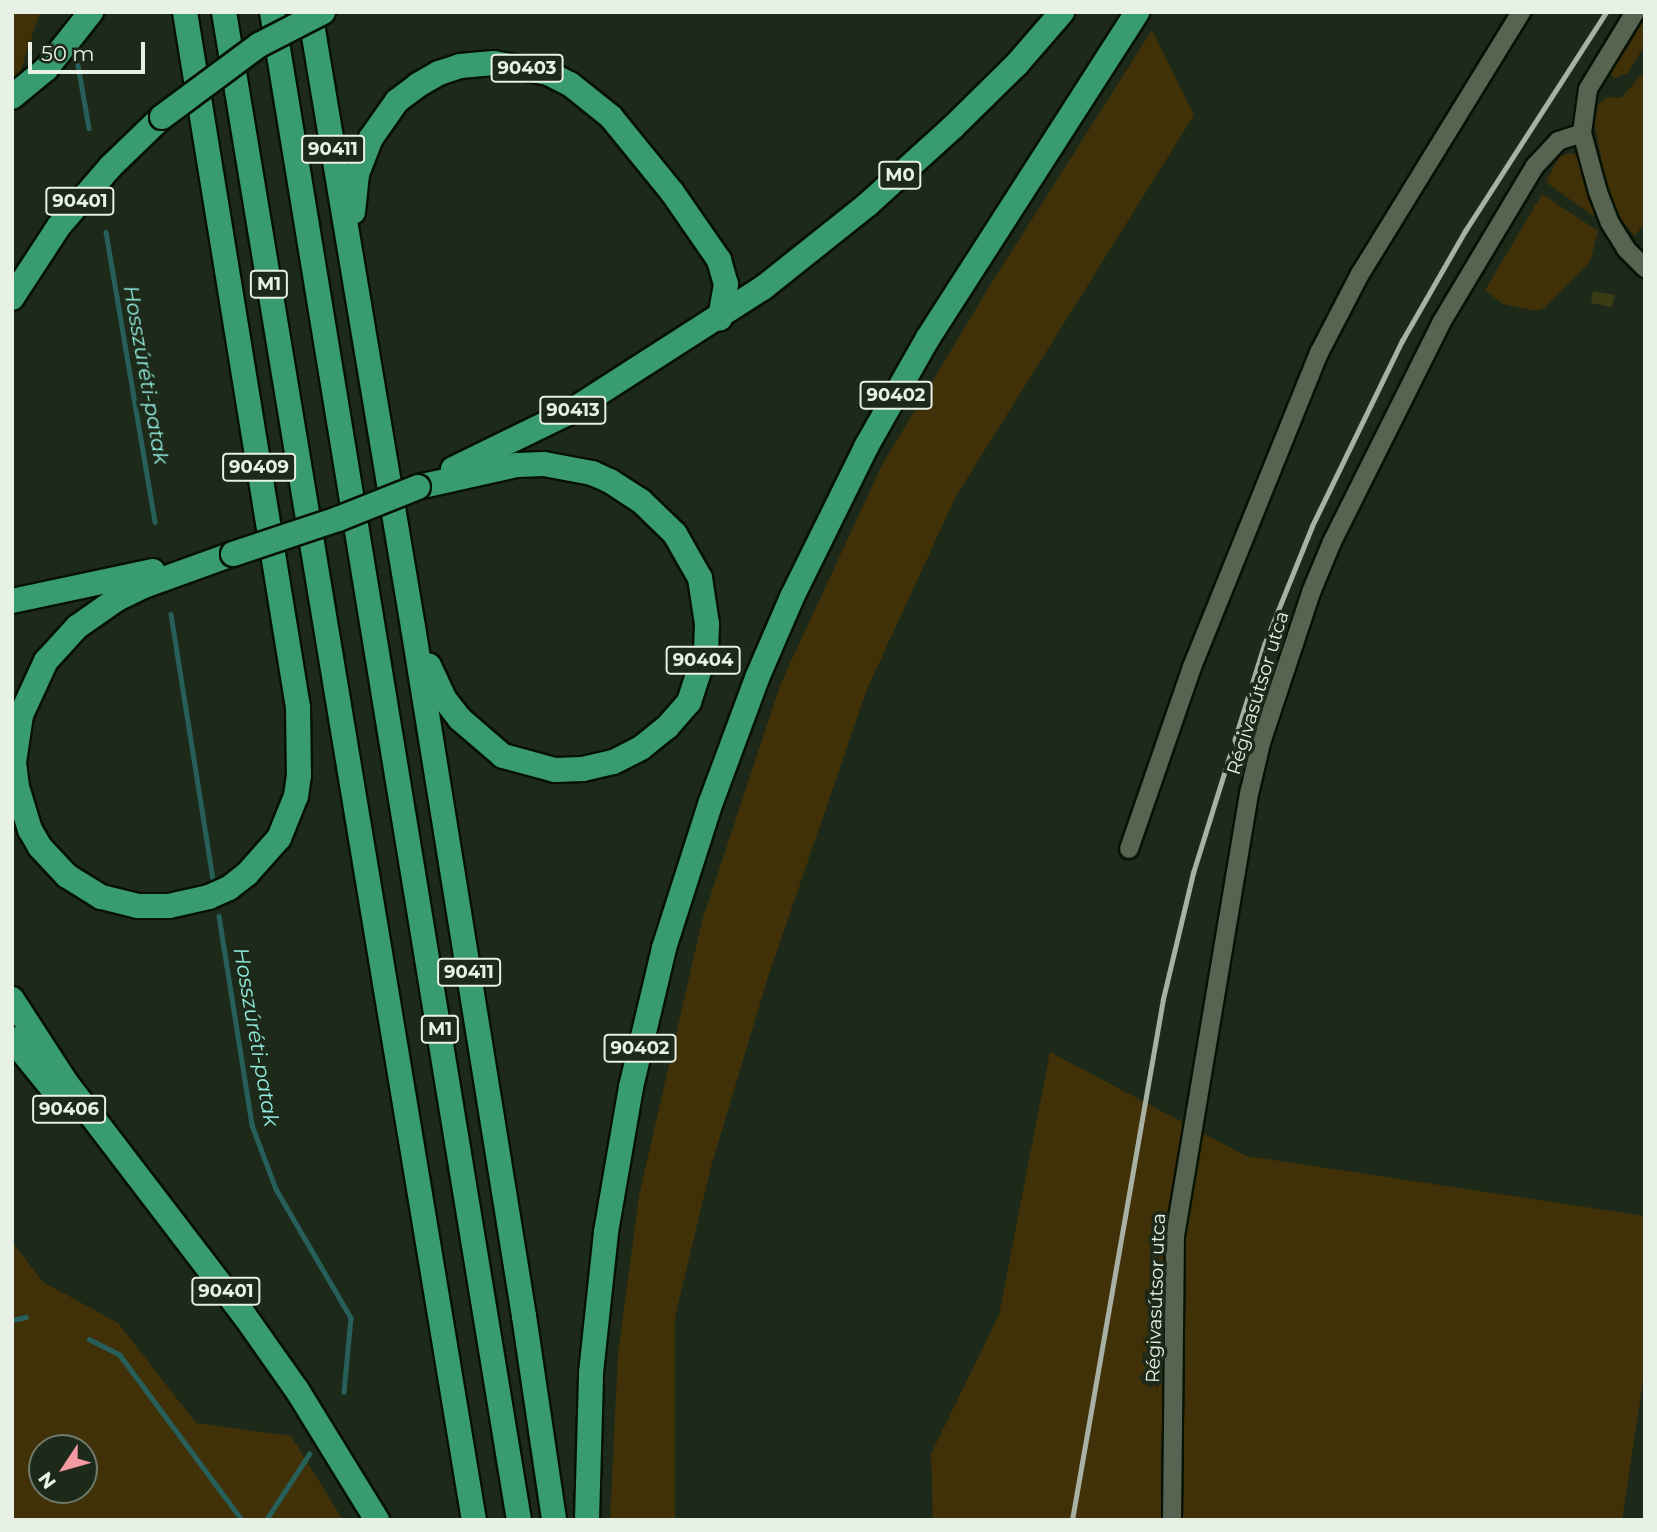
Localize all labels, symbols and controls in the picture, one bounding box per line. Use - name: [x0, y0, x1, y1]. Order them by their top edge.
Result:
- scale bar: [32, 28, 149, 72]
- text: 50 m: [41, 41, 95, 66]
- road number: 90403: [490, 54, 564, 82]
- road number: 90411: [300, 134, 366, 164]
- road number: M0: [877, 160, 923, 190]
- road number: 90401: [45, 186, 115, 216]
- road number: M1: [250, 270, 288, 298]
- water label: Hosszúréti-patak: [118, 284, 174, 466]
- road number: 90402: [859, 380, 933, 410]
- road number: 90413: [538, 396, 608, 424]
- road number: 90409: [220, 452, 298, 481]
- street label: Régivasútsor utca: [1222, 608, 1294, 778]
- road number: 90404: [664, 646, 742, 674]
- water label: Hosszúréti-patak: [228, 946, 284, 1128]
- road number: 90411: [436, 958, 502, 987]
- road number: M1: [421, 1014, 459, 1044]
- road number: 90402: [603, 1034, 677, 1063]
- road number: 90406: [31, 1094, 108, 1124]
- street label: Régivasútsor utca: [1142, 1213, 1170, 1383]
- road number: 90401: [191, 1276, 261, 1306]
- north arrow: [28, 1434, 98, 1504]
- text: N: [33, 1467, 61, 1493]

